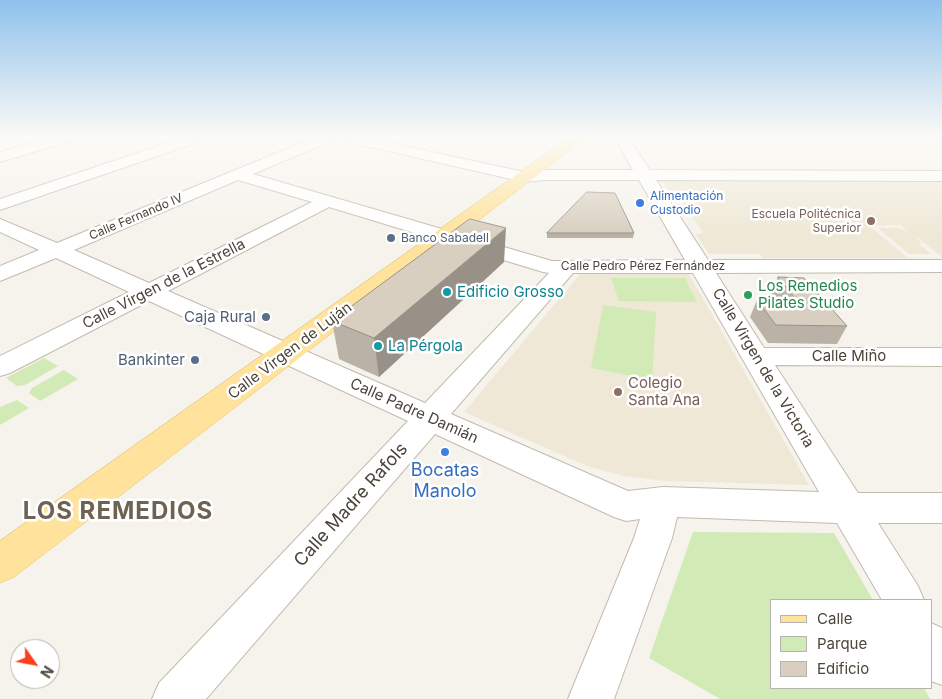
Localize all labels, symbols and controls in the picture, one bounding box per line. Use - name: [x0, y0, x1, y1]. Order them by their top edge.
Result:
- place label: Alimentación Custodio: [650, 189, 723, 217]
- street label: Calle Fernando IV: [87, 191, 185, 243]
- marker: Alimentación Custodio: [634, 197, 646, 209]
- place label: Escuela Politécnica Superior: [752, 207, 861, 235]
- marker: Escuela Politécnica Superior: [865, 215, 877, 227]
- place label: Banco Sabadell: [401, 231, 489, 245]
- marker: Banco Sabadell: [385, 232, 397, 244]
- street label: Calle Virgen de la Estrella: [80, 235, 248, 333]
- street label: Calle Pedro Pérez Fernández: [561, 259, 725, 273]
- place label: Los Remedios Pilates Studio: [758, 277, 857, 312]
- place label: Edificio Grosso: [457, 283, 564, 301]
- street label: Calle Virgen de la Victoria: [708, 285, 818, 451]
- marker: Edificio Grosso: [441, 286, 453, 298]
- marker: Los Remedios Pilates Studio: [742, 289, 754, 301]
- street label: Calle Virgen de Luján: [225, 299, 355, 403]
- place label: Caja Rural: [184, 308, 256, 326]
- marker: Caja Rural: [260, 311, 272, 323]
- place label: La Pérgola: [388, 337, 463, 355]
- marker: La Pérgola: [372, 340, 384, 352]
- street label: Calle Miño: [812, 347, 886, 365]
- place label: Bankinter: [118, 351, 185, 369]
- marker: Bankinter: [189, 354, 201, 366]
- place label: Colegio Santa Ana: [628, 374, 700, 409]
- street label: Calle Padre Damián: [347, 375, 481, 447]
- marker: Colegio Santa Ana: [612, 386, 624, 398]
- street label: Calle Madre Rafols: [290, 439, 412, 571]
- marker: Bocatas Manolo: [439, 446, 451, 458]
- place label: Bocatas Manolo: [411, 460, 479, 502]
- district label: LOS REMEDIOS: [21, 498, 215, 526]
- legend: [770, 599, 932, 689]
- text: Calle: [817, 609, 852, 628]
- text: Parque: [817, 634, 867, 653]
- north arrow: [10, 639, 60, 689]
- text: Edificio: [817, 659, 869, 678]
- text: N: [37, 663, 57, 681]

